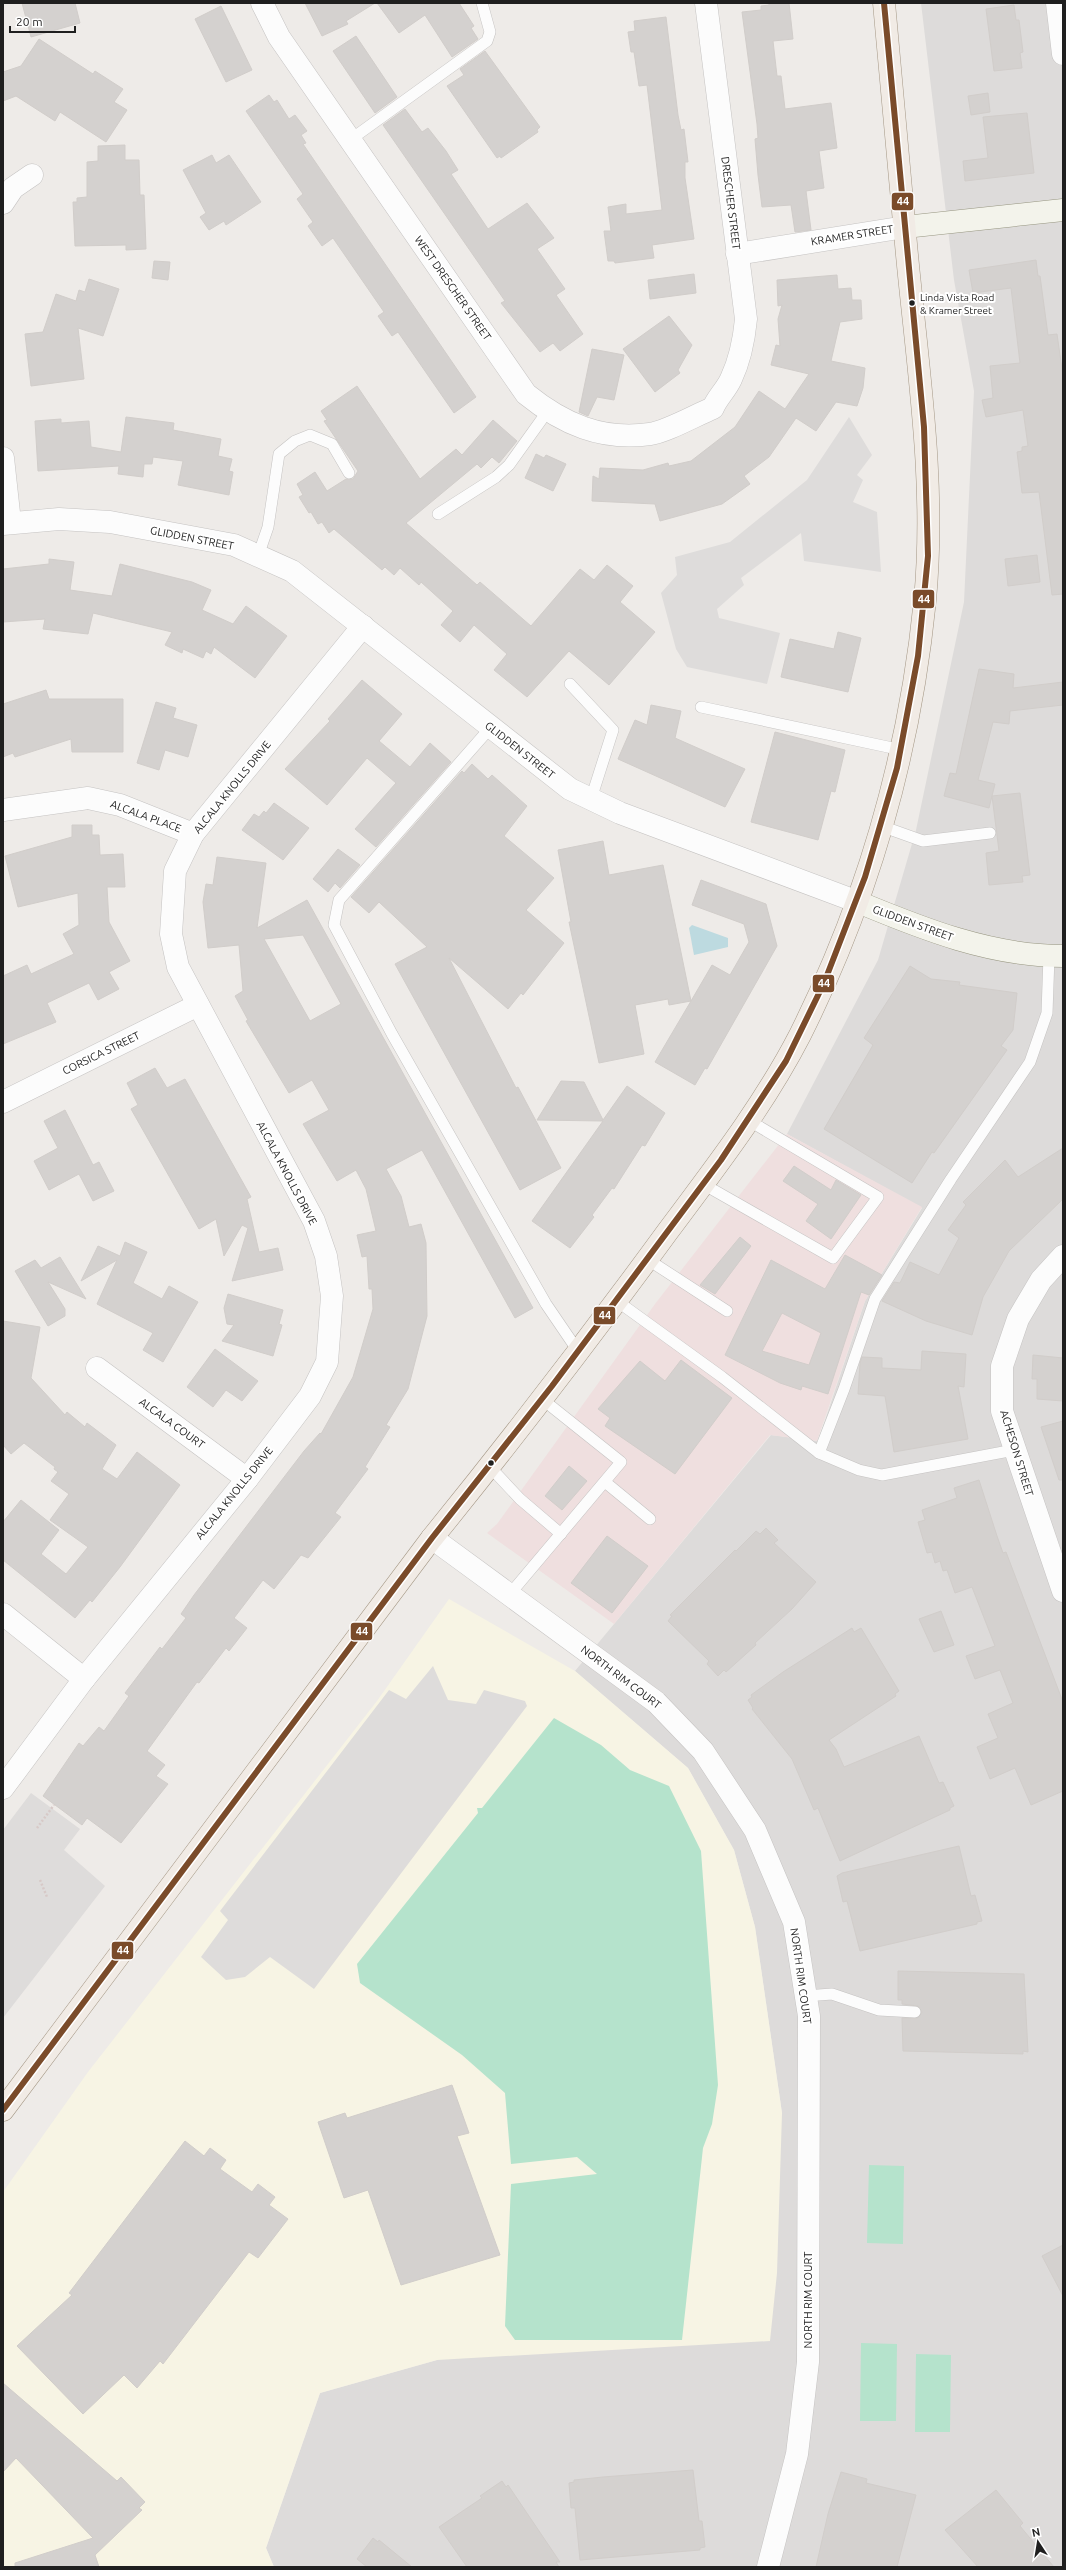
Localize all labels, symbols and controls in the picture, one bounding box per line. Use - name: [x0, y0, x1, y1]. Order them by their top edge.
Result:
- scale bar: [10, 8, 75, 34]
- text: 20 m: [16, 15, 43, 28]
- street label: DRESCHER STREET: [719, 156, 743, 250]
- line badge: 44: [891, 192, 914, 211]
- text: 44: [897, 195, 909, 207]
- street label: KRAMER STREET: [810, 223, 894, 247]
- street label: WEST DRESCHER STREET: [412, 234, 494, 342]
- place label: Linda Vista Road & Kramer Street: [920, 292, 994, 316]
- marker: Linda Vista Road & Kramer Street: [907, 298, 917, 308]
- street label: GLIDDEN STREET: [149, 524, 235, 552]
- line badge: 44: [912, 589, 935, 609]
- text: 44: [918, 593, 930, 605]
- street label: GLIDDEN STREET: [483, 719, 557, 781]
- street label: ALCALA KNOLLS DRIVE: [191, 738, 273, 836]
- street label: ALCALA PLACE: [109, 798, 183, 834]
- street label: GLIDDEN STREET: [871, 903, 955, 943]
- line badge: 44: [812, 974, 835, 993]
- text: 44: [818, 977, 830, 989]
- street label: CORSICA STREET: [60, 1029, 142, 1077]
- street label: ALCALA KNOLLS DRIVE: [255, 1119, 319, 1227]
- line badge: 44: [593, 1306, 616, 1325]
- text: 44: [599, 1309, 611, 1321]
- street label: ALCALA COURT: [137, 1395, 207, 1451]
- street label: ACHESON STREET: [998, 1408, 1036, 1498]
- street label: ALCALA KNOLLS DRIVE: [193, 1444, 275, 1542]
- unlabelled marker: [486, 1458, 496, 1468]
- line badge: 44: [350, 1622, 373, 1641]
- text: 44: [356, 1625, 368, 1637]
- street label: NORTH RIM COURT: [579, 1643, 663, 1711]
- street label: NORTH RIM COURT: [788, 1927, 814, 2025]
- line badge: 44: [111, 1941, 134, 1960]
- text: 44: [117, 1944, 129, 1956]
- street label: NORTH RIM COURT: [802, 2252, 814, 2348]
- north arrow: [1018, 2522, 1058, 2562]
- text: N: [1031, 2525, 1041, 2539]

